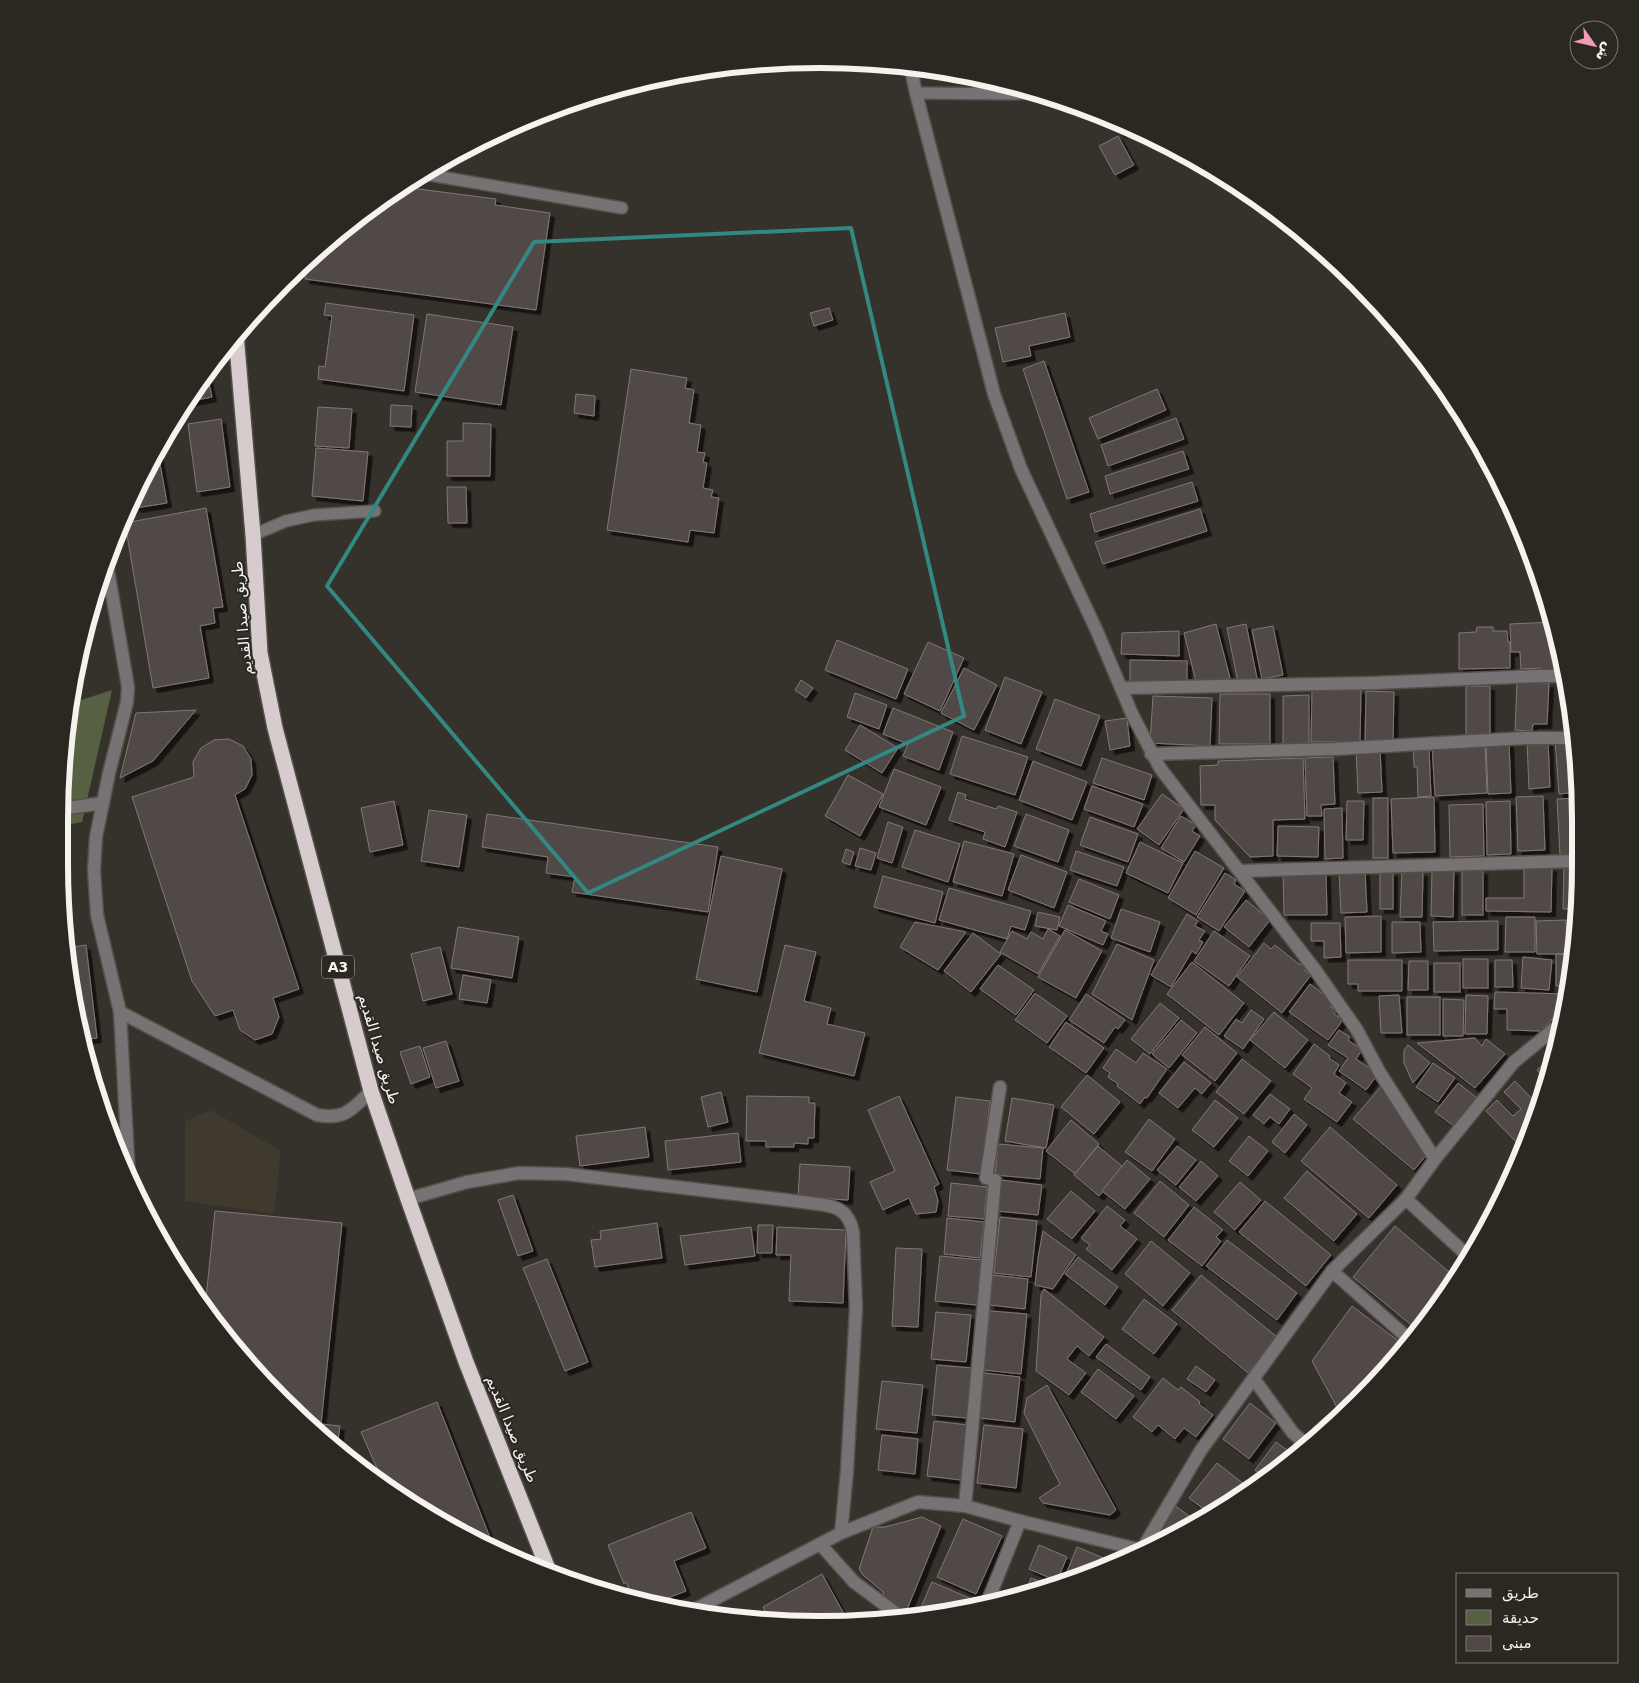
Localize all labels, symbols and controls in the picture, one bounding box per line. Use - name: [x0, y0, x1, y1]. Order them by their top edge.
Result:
- north arrow: [1569, 20, 1619, 70]
- text: ش: [1593, 40, 1617, 65]
- street label: طريق صيدا القديم: [228, 560, 256, 676]
- road number: A3: [322, 956, 354, 979]
- street label: طريق صيدا القديم: [355, 992, 403, 1106]
- street label: طريق صيدا القديم: [482, 1373, 542, 1485]
- legend: [1456, 1573, 1619, 1663]
- text: طريق: [1502, 1584, 1539, 1602]
- text: حديقة: [1502, 1609, 1539, 1627]
- text: مبنى: [1502, 1634, 1532, 1652]

